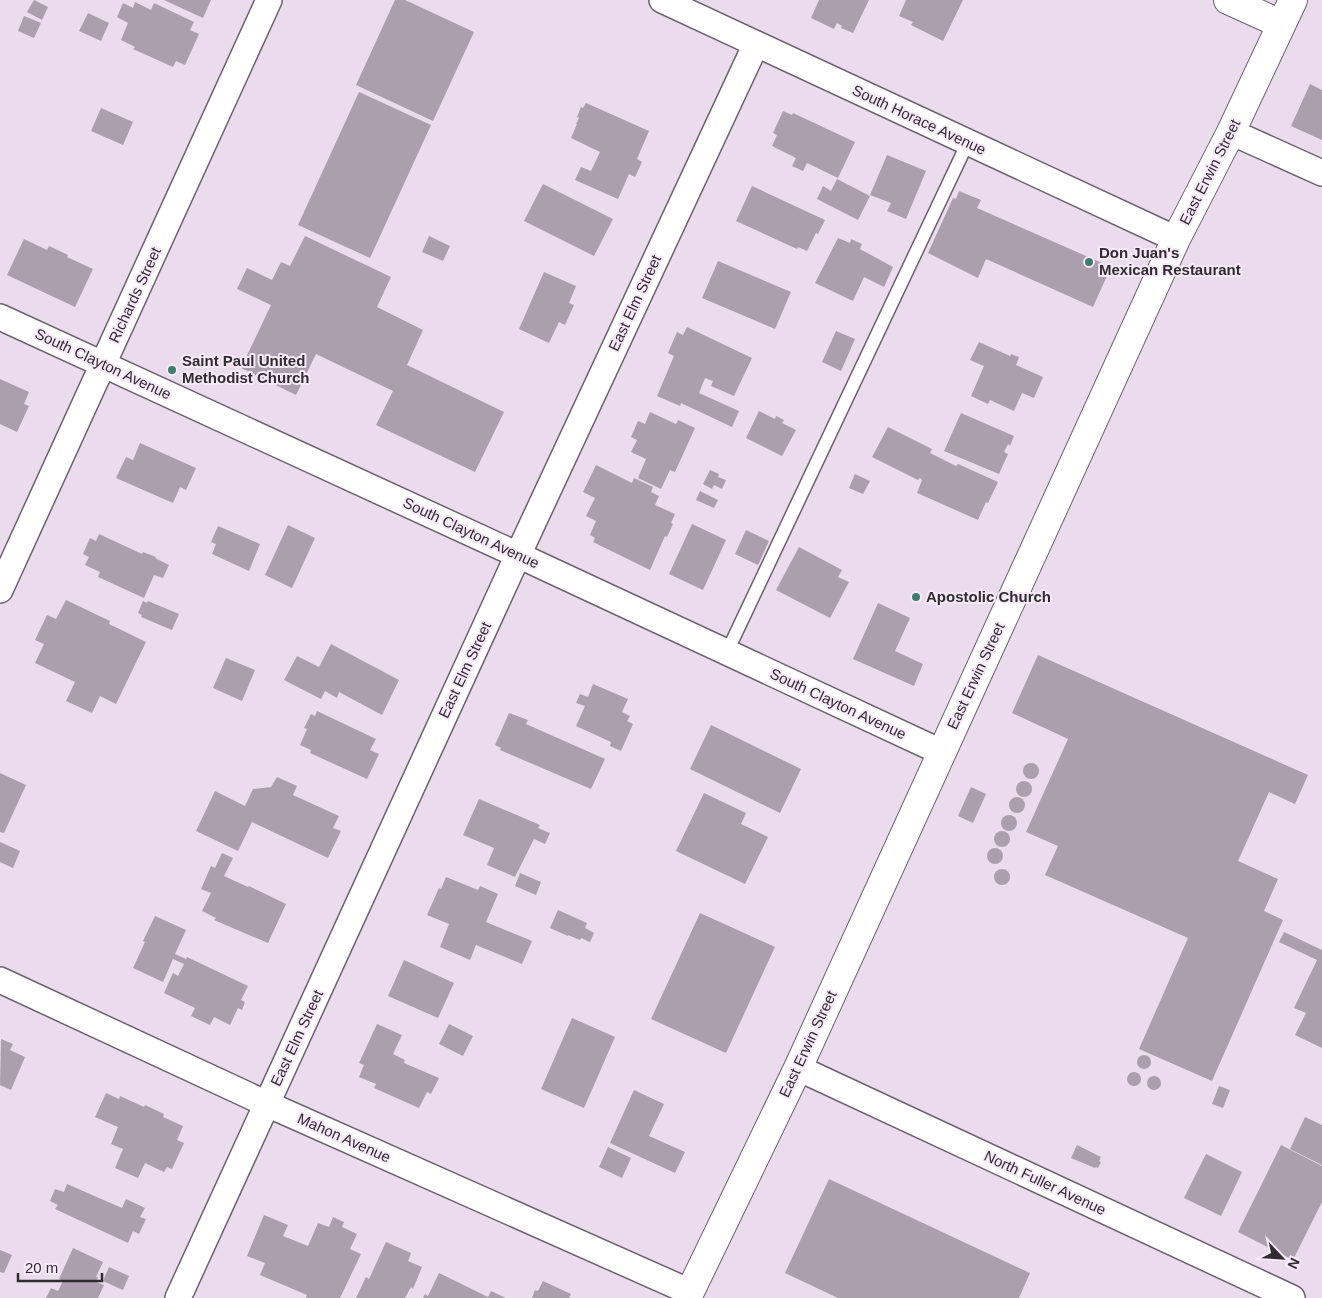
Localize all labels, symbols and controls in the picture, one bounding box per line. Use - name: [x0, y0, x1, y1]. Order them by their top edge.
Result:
- street label: South Horace Avenue: [850, 81, 989, 158]
- street label: East Erwin Street: [1176, 116, 1244, 227]
- street label: Richards Street: [105, 244, 164, 345]
- place label: Don Juan's Mexican Restaurant: [1099, 244, 1241, 278]
- street label: East Elm Street: [605, 251, 665, 354]
- marker: Don Juan's Mexican Restaurant: [1083, 256, 1095, 268]
- street label: South Clayton Avenue: [32, 325, 174, 403]
- place label: Saint Paul United Methodist Church: [182, 352, 310, 386]
- marker: Saint Paul United Methodist Church: [166, 364, 178, 376]
- street label: South Clayton Avenue: [400, 494, 542, 572]
- place label: Apostolic Church: [926, 588, 1051, 605]
- marker: Apostolic Church: [910, 591, 922, 603]
- street label: East Elm Street: [435, 618, 495, 721]
- street label: East Erwin Street: [943, 619, 1008, 732]
- street label: South Clayton Avenue: [767, 665, 909, 743]
- street label: East Elm Street: [267, 986, 327, 1089]
- street label: East Erwin Street: [775, 987, 840, 1100]
- street label: Mahon Avenue: [295, 1109, 393, 1166]
- street label: North Fuller Avenue: [982, 1147, 1109, 1218]
- north arrow: [1257, 1233, 1307, 1283]
- scale bar: [18, 1250, 101, 1282]
- text: N: [1284, 1256, 1303, 1271]
- text: 20 m: [25, 1259, 58, 1276]

